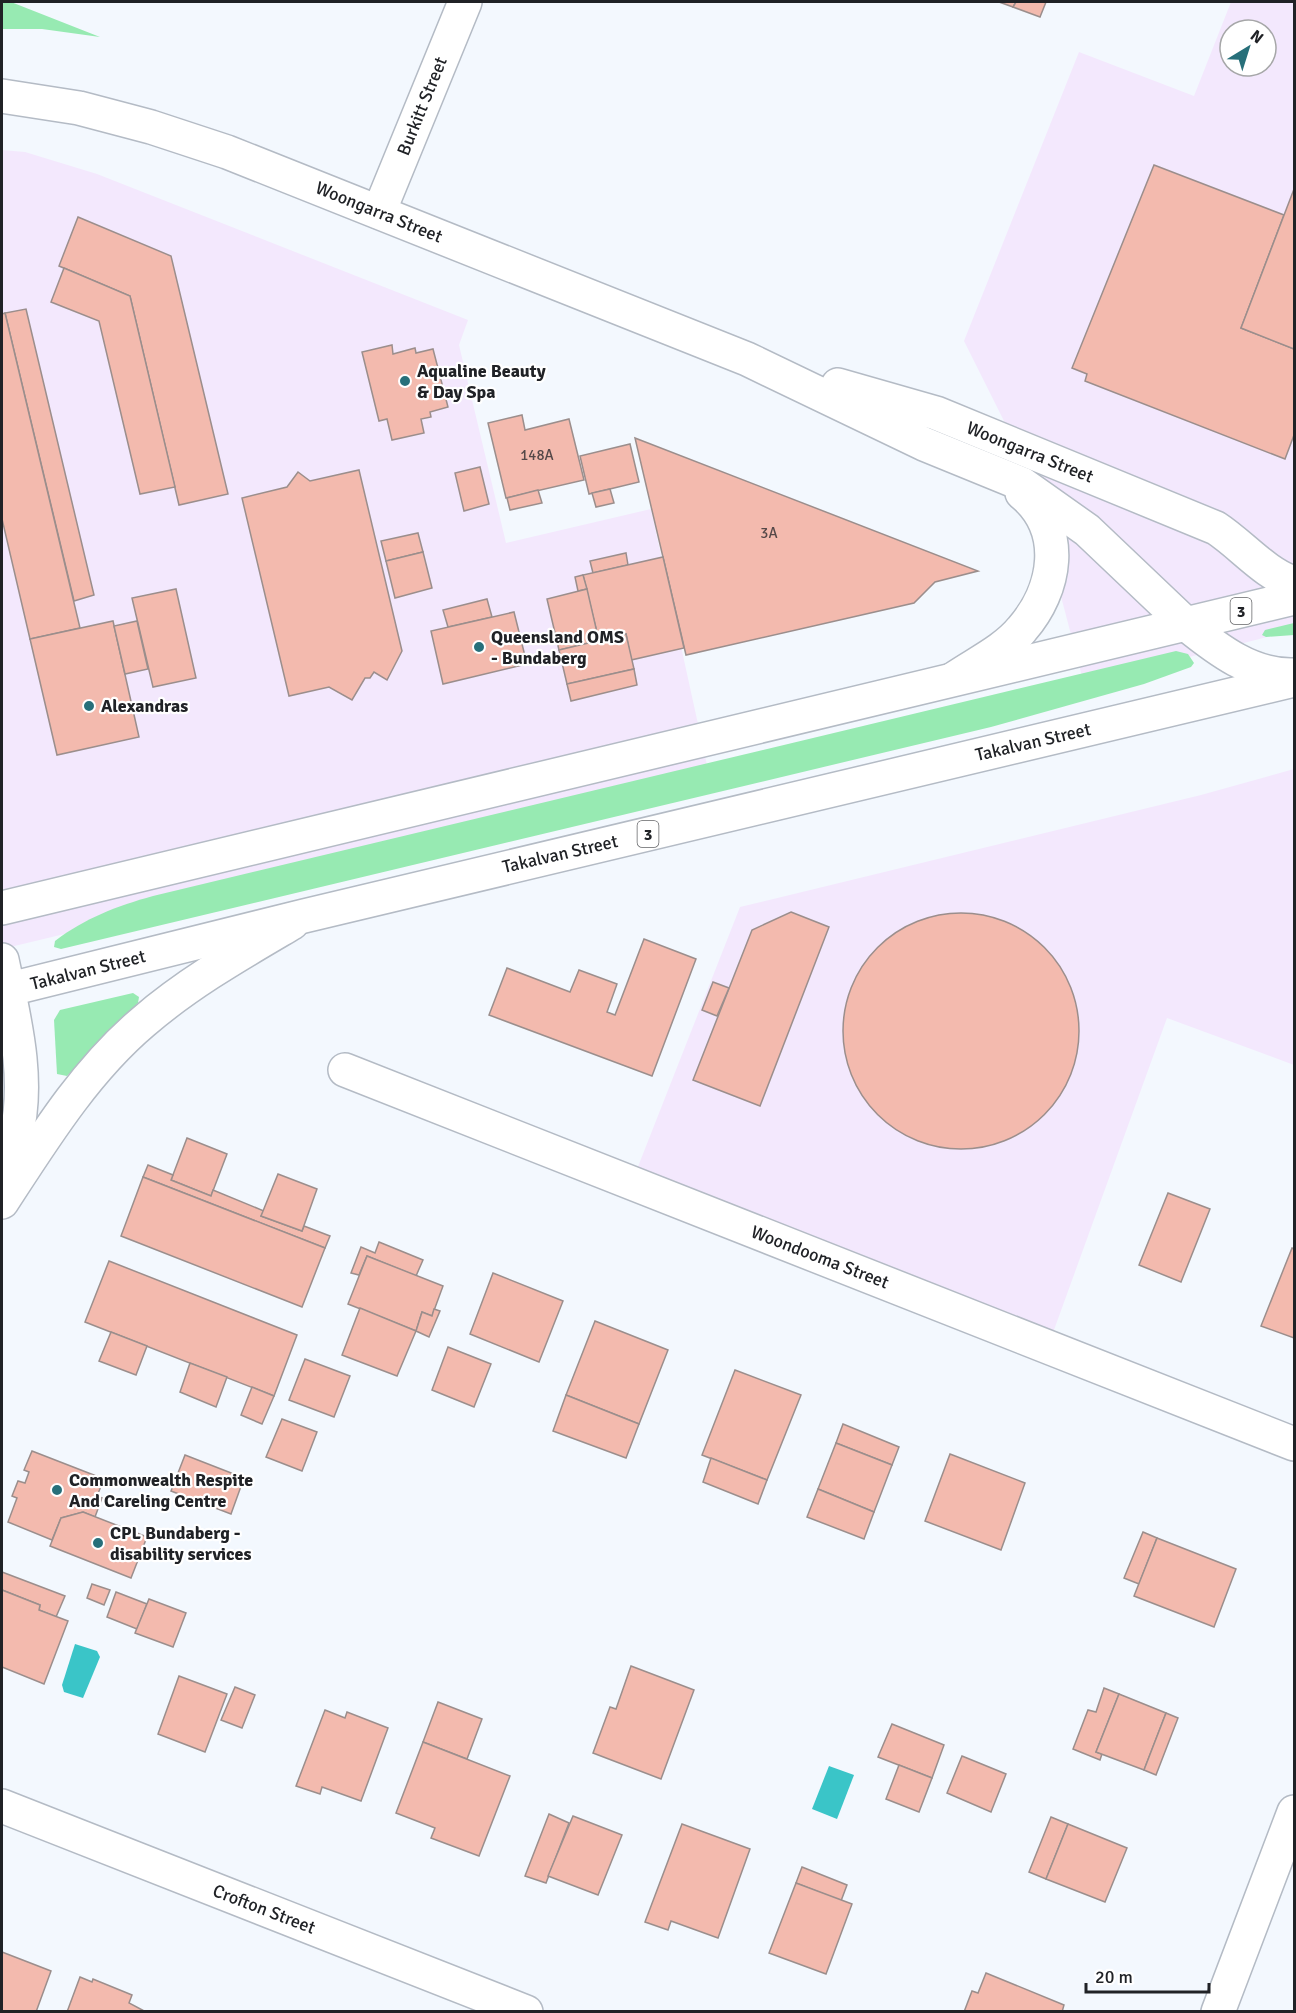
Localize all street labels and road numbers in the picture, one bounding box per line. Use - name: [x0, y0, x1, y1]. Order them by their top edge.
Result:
- street label: Burkitt Street: [392, 53, 452, 159]
- street label: Woongarra Street: [312, 177, 446, 247]
- street label: Woongarra Street: [963, 417, 1097, 487]
- road number: 3: [1230, 598, 1252, 624]
- street label: Takalvan Street: [973, 718, 1093, 766]
- road number: 3: [638, 821, 658, 847]
- street label: Takalvan Street: [500, 830, 620, 878]
- street label: Takalvan Street: [28, 945, 148, 995]
- street label: Woondooma Street: [748, 1221, 892, 1293]
- street label: Crofton Street: [210, 1879, 318, 1939]

